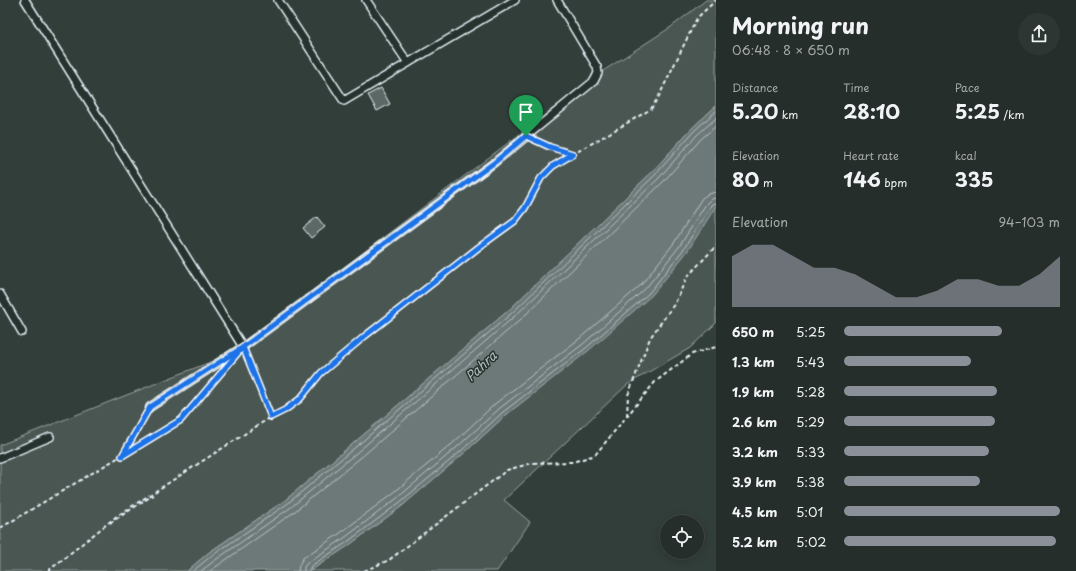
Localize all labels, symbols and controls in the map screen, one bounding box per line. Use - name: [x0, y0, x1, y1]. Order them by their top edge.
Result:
- text: Morning run: [732, 8, 869, 41]
- button: share: [1018, 13, 1060, 55]
- text: 06:48 · 8 × 650 m: [732, 40, 850, 59]
- text: Distance: [732, 79, 778, 96]
- text: Time: [843, 79, 869, 96]
- text: Pace: [955, 79, 979, 96]
- pin: [509, 95, 543, 136]
- text: 5.20: [732, 96, 778, 126]
- text: 28:10: [843, 96, 900, 126]
- text: 5:25: [955, 96, 1000, 126]
- icon: arrive: [515, 101, 537, 123]
- text: km: [778, 106, 798, 123]
- text: /km: [1000, 106, 1025, 123]
- text: Elevation: [732, 147, 779, 164]
- text: Heart rate: [843, 147, 899, 164]
- text: kcal: [955, 147, 977, 164]
- text: 80: [732, 164, 759, 194]
- text: 146: [843, 164, 881, 194]
- text: 335: [955, 164, 993, 194]
- text: m: [759, 174, 773, 191]
- text: bpm: [881, 174, 907, 191]
- text: Elevation: [732, 212, 788, 231]
- text: 94–103 m: [998, 212, 1060, 231]
- text: 650 m: [732, 322, 774, 341]
- text: 5:25: [796, 322, 825, 341]
- water label: Pahra: [461, 345, 501, 385]
- text: 1.3 km: [732, 352, 775, 371]
- text: 5:43: [796, 352, 825, 371]
- text: 1.9 km: [732, 382, 774, 401]
- text: 5:28: [796, 382, 825, 401]
- text: 2.6 km: [732, 412, 777, 431]
- text: 5:29: [796, 412, 825, 431]
- text: 3.2 km: [732, 442, 778, 461]
- text: 5:33: [796, 442, 825, 461]
- text: 3.9 km: [732, 472, 776, 491]
- text: 5:38: [796, 472, 825, 491]
- text: 4.5 km: [732, 502, 777, 521]
- text: 5:01: [796, 502, 823, 521]
- map controls: [660, 515, 704, 559]
- button: locate: [660, 515, 704, 559]
- text: 5.2 km: [732, 532, 778, 551]
- text: 5:02: [796, 532, 826, 551]

